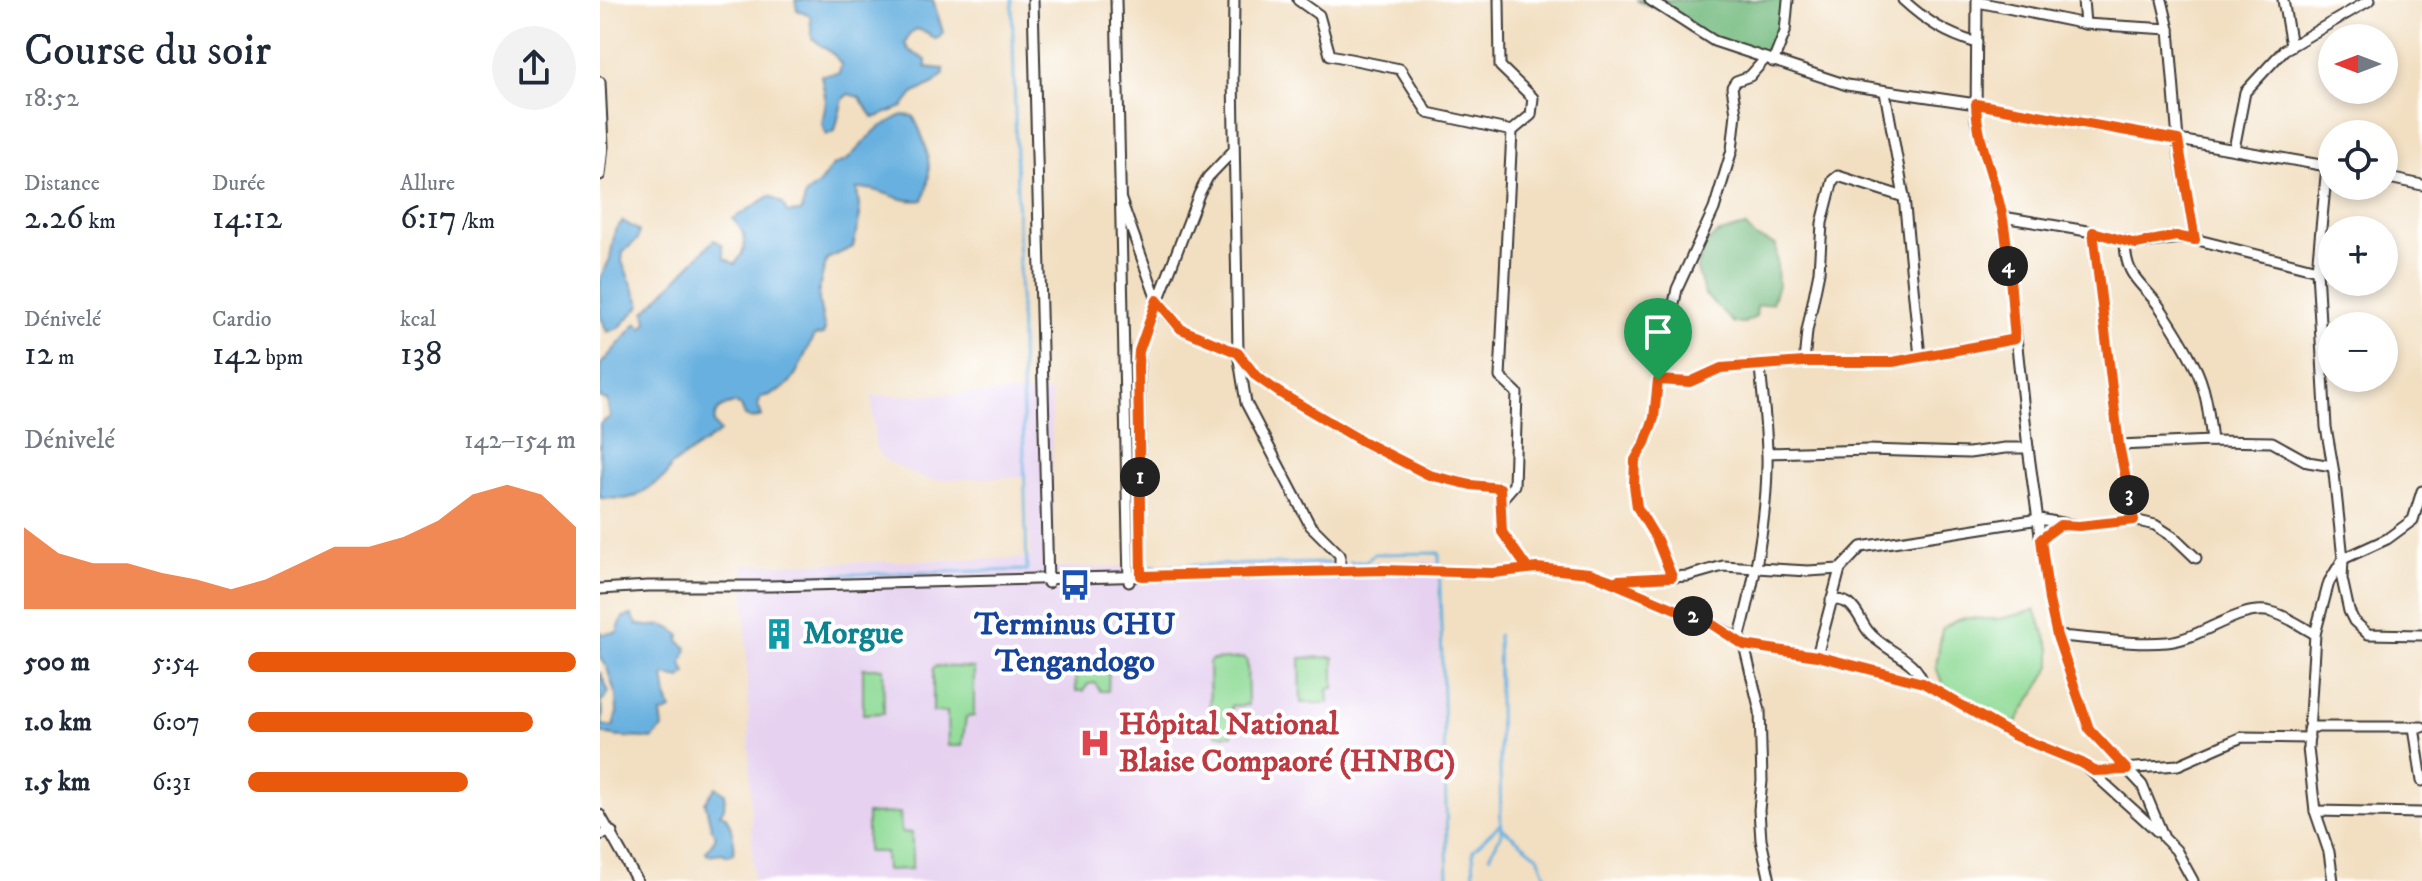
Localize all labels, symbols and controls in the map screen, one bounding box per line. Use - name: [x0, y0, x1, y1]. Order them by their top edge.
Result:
- text: Course du soir: [24, 24, 271, 79]
- north arrow: [2318, 24, 2398, 104]
- map controls: [2318, 24, 2398, 392]
- button: share: [492, 26, 576, 110]
- text: 18:52: [24, 82, 79, 115]
- button: locate: [2318, 120, 2398, 200]
- text: Distance: [24, 170, 100, 197]
- text: Durée: [212, 170, 265, 197]
- text: Allure: [400, 170, 455, 197]
- text: 2.26: [24, 197, 84, 239]
- text: 14:12: [212, 197, 282, 239]
- text: 6:17: [400, 197, 457, 239]
- text: km: [84, 208, 116, 235]
- text: /km: [457, 208, 495, 235]
- button: +: [2318, 216, 2398, 296]
- pin: 4: [1988, 246, 2028, 286]
- text: 4: [2002, 252, 2014, 279]
- pin: [1624, 298, 1692, 380]
- text: Dénivelé: [24, 306, 101, 333]
- text: Cardio: [212, 306, 271, 333]
- text: kcal: [400, 306, 436, 333]
- icon: arrive: [1636, 310, 1680, 354]
- button: −: [2318, 312, 2398, 392]
- text: 12: [24, 333, 53, 375]
- text: 142: [212, 333, 261, 375]
- text: 138: [400, 333, 442, 375]
- text: m: [53, 344, 74, 371]
- text: bpm: [261, 344, 303, 371]
- text: Dénivelé: [24, 424, 115, 457]
- text: 142–154 m: [464, 424, 576, 457]
- pin: 1: [1120, 457, 1160, 497]
- text: 1: [1136, 463, 1144, 490]
- pin: 3: [2109, 475, 2149, 515]
- text: 3: [2125, 481, 2133, 508]
- bus stop icon: Terminus CHU Tengandogo: [1058, 568, 1092, 602]
- pin: 2: [1673, 596, 1713, 636]
- text: 2: [1688, 602, 1698, 629]
- place label: Terminus CHU Tengandogo: [974, 605, 1176, 682]
- place label: Morgue: [803, 614, 903, 654]
- building icon: Morgue: [762, 617, 796, 651]
- text: 500 m: [24, 646, 90, 679]
- text: 5:54: [152, 646, 198, 679]
- place label: Hôpital National Blaise Compaoré (HNBC): [1119, 705, 1455, 782]
- text: 1.0 km: [24, 706, 92, 739]
- text: 6:07: [152, 706, 200, 739]
- hospital icon: Hôpital National Blaise Compaoré (HNBC): [1078, 726, 1112, 760]
- text: 1.5 km: [24, 766, 90, 799]
- text: 6:31: [152, 766, 192, 799]

